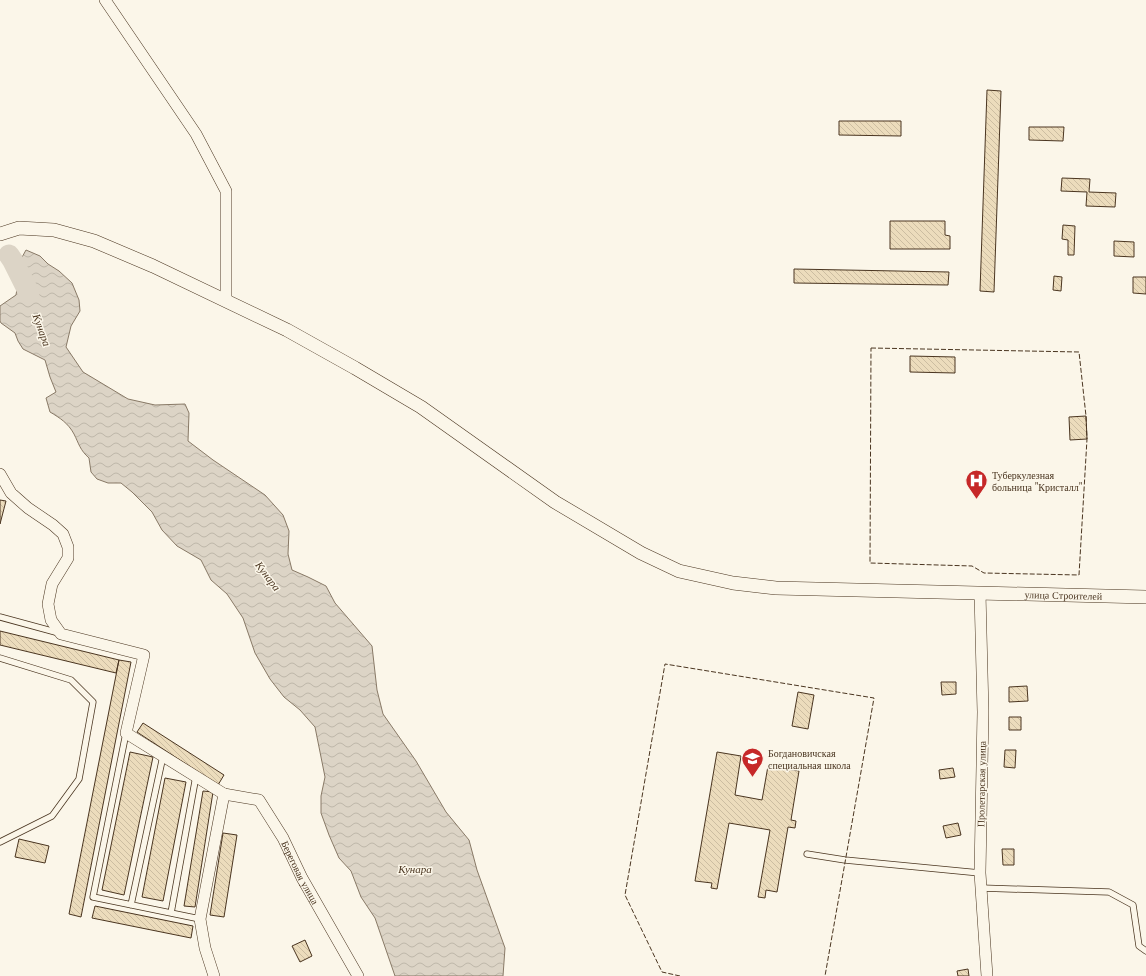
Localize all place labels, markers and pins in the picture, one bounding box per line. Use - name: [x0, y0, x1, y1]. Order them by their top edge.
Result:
- hospital icon: Туберкулезная больница "Кристалл": [964, 468, 990, 501]
- place label: Туберкулезная больница "Кристалл": [992, 469, 1083, 494]
- school or university icon: Богдановичская специальная школа: [739, 746, 765, 779]
- place label: Богдановичская специальная школа: [768, 747, 851, 772]

